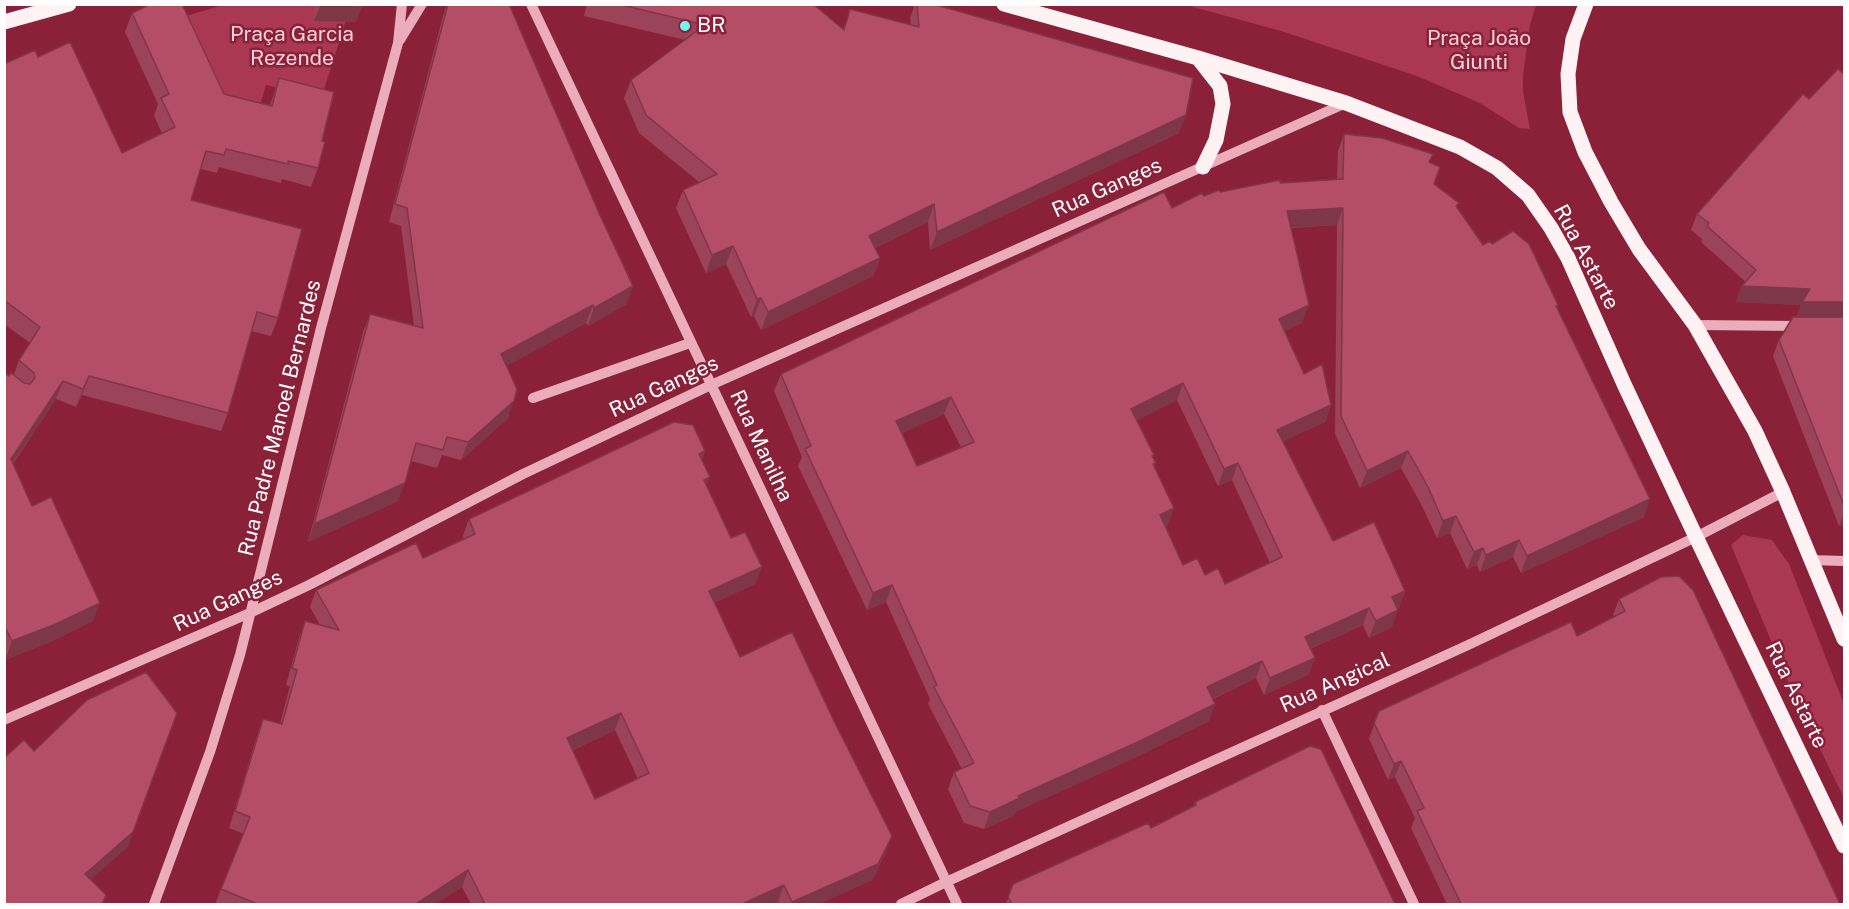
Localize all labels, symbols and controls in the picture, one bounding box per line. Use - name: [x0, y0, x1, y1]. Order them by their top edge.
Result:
- place label: BR: [697, 13, 725, 39]
- marker: BR: [678, 19, 692, 33]
- park label: Praça Garcia Rezende: [230, 22, 354, 72]
- park label: Praça João Giunti: [1427, 26, 1531, 76]
- street label: Rua Ganges: [1048, 153, 1166, 223]
- street label: Rua Astarte: [1548, 200, 1624, 314]
- street label: Rua Padre Manoel Bernardes: [233, 277, 327, 559]
- street label: Rua Ganges: [606, 351, 722, 423]
- street label: Rua Manilha: [724, 386, 798, 506]
- street label: Rua Ganges: [170, 565, 286, 637]
- street label: Rua Astarte: [1759, 638, 1833, 752]
- street label: Rua Angical: [1276, 648, 1394, 718]

